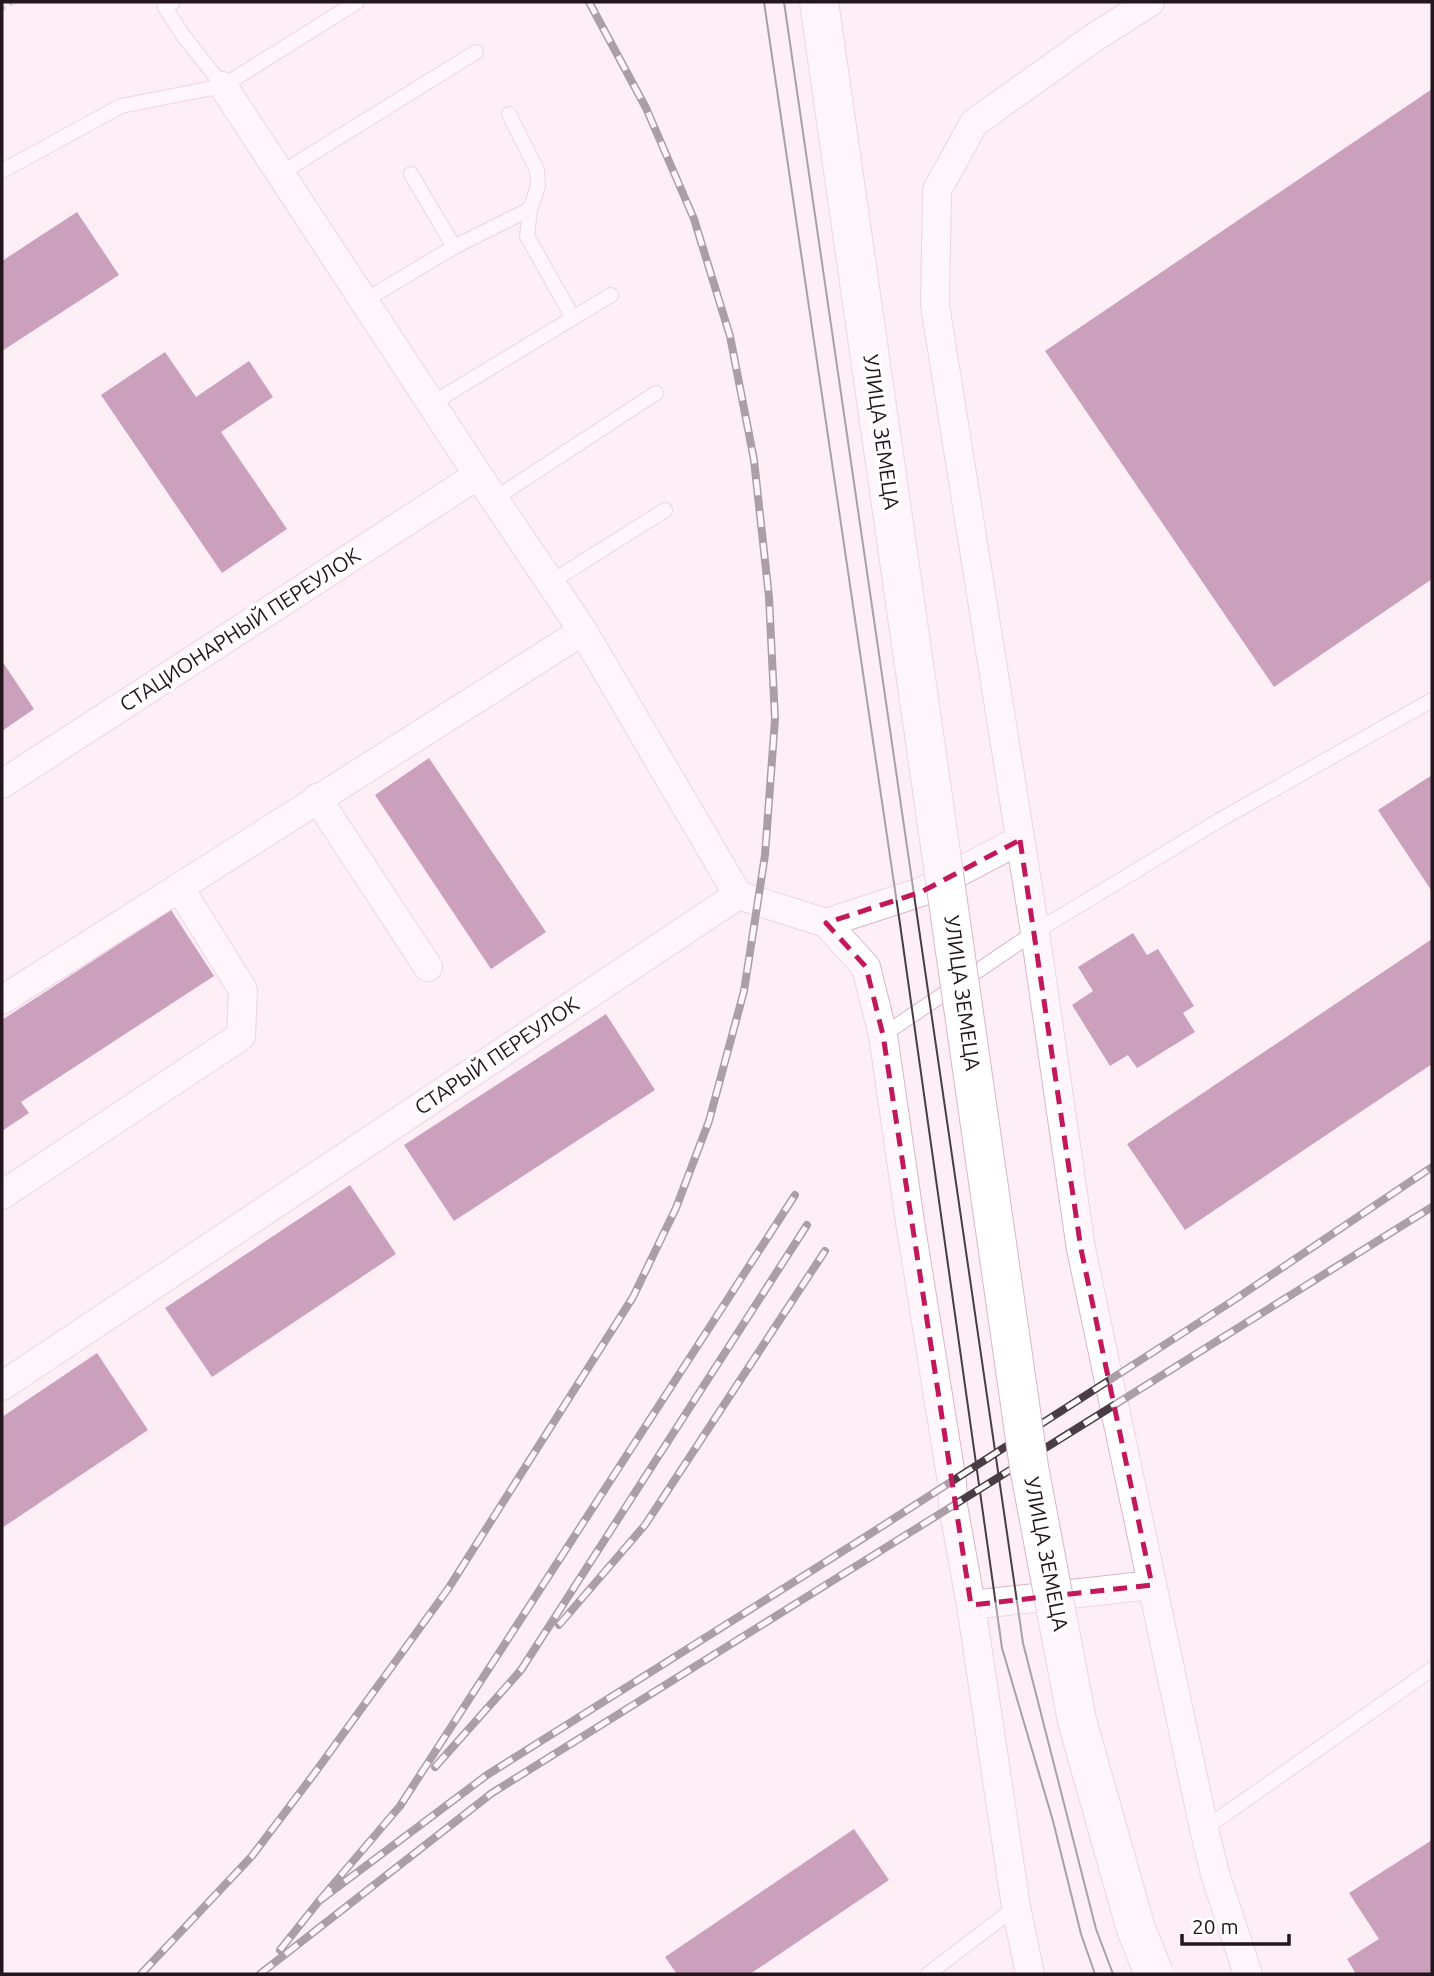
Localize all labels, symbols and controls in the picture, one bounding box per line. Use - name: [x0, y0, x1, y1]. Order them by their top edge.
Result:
- street label: УЛИЦА ЗЕМЕЦА: [859, 353, 905, 511]
- street label: СТАЦИОНАРНЫЙ ПЕРЕУЛОК: [115, 542, 364, 716]
- street label: УЛИЦА ЗЕМЕЦА: [940, 914, 986, 1072]
- street label: СТАРЫЙ ПЕРЕУЛОК: [410, 991, 583, 1119]
- street label: УЛИЦА ЗЕМЕЦА: [1020, 1475, 1074, 1633]
- scale bar: [1182, 1902, 1289, 1946]
- text: 20 m: [1192, 1914, 1239, 1938]

